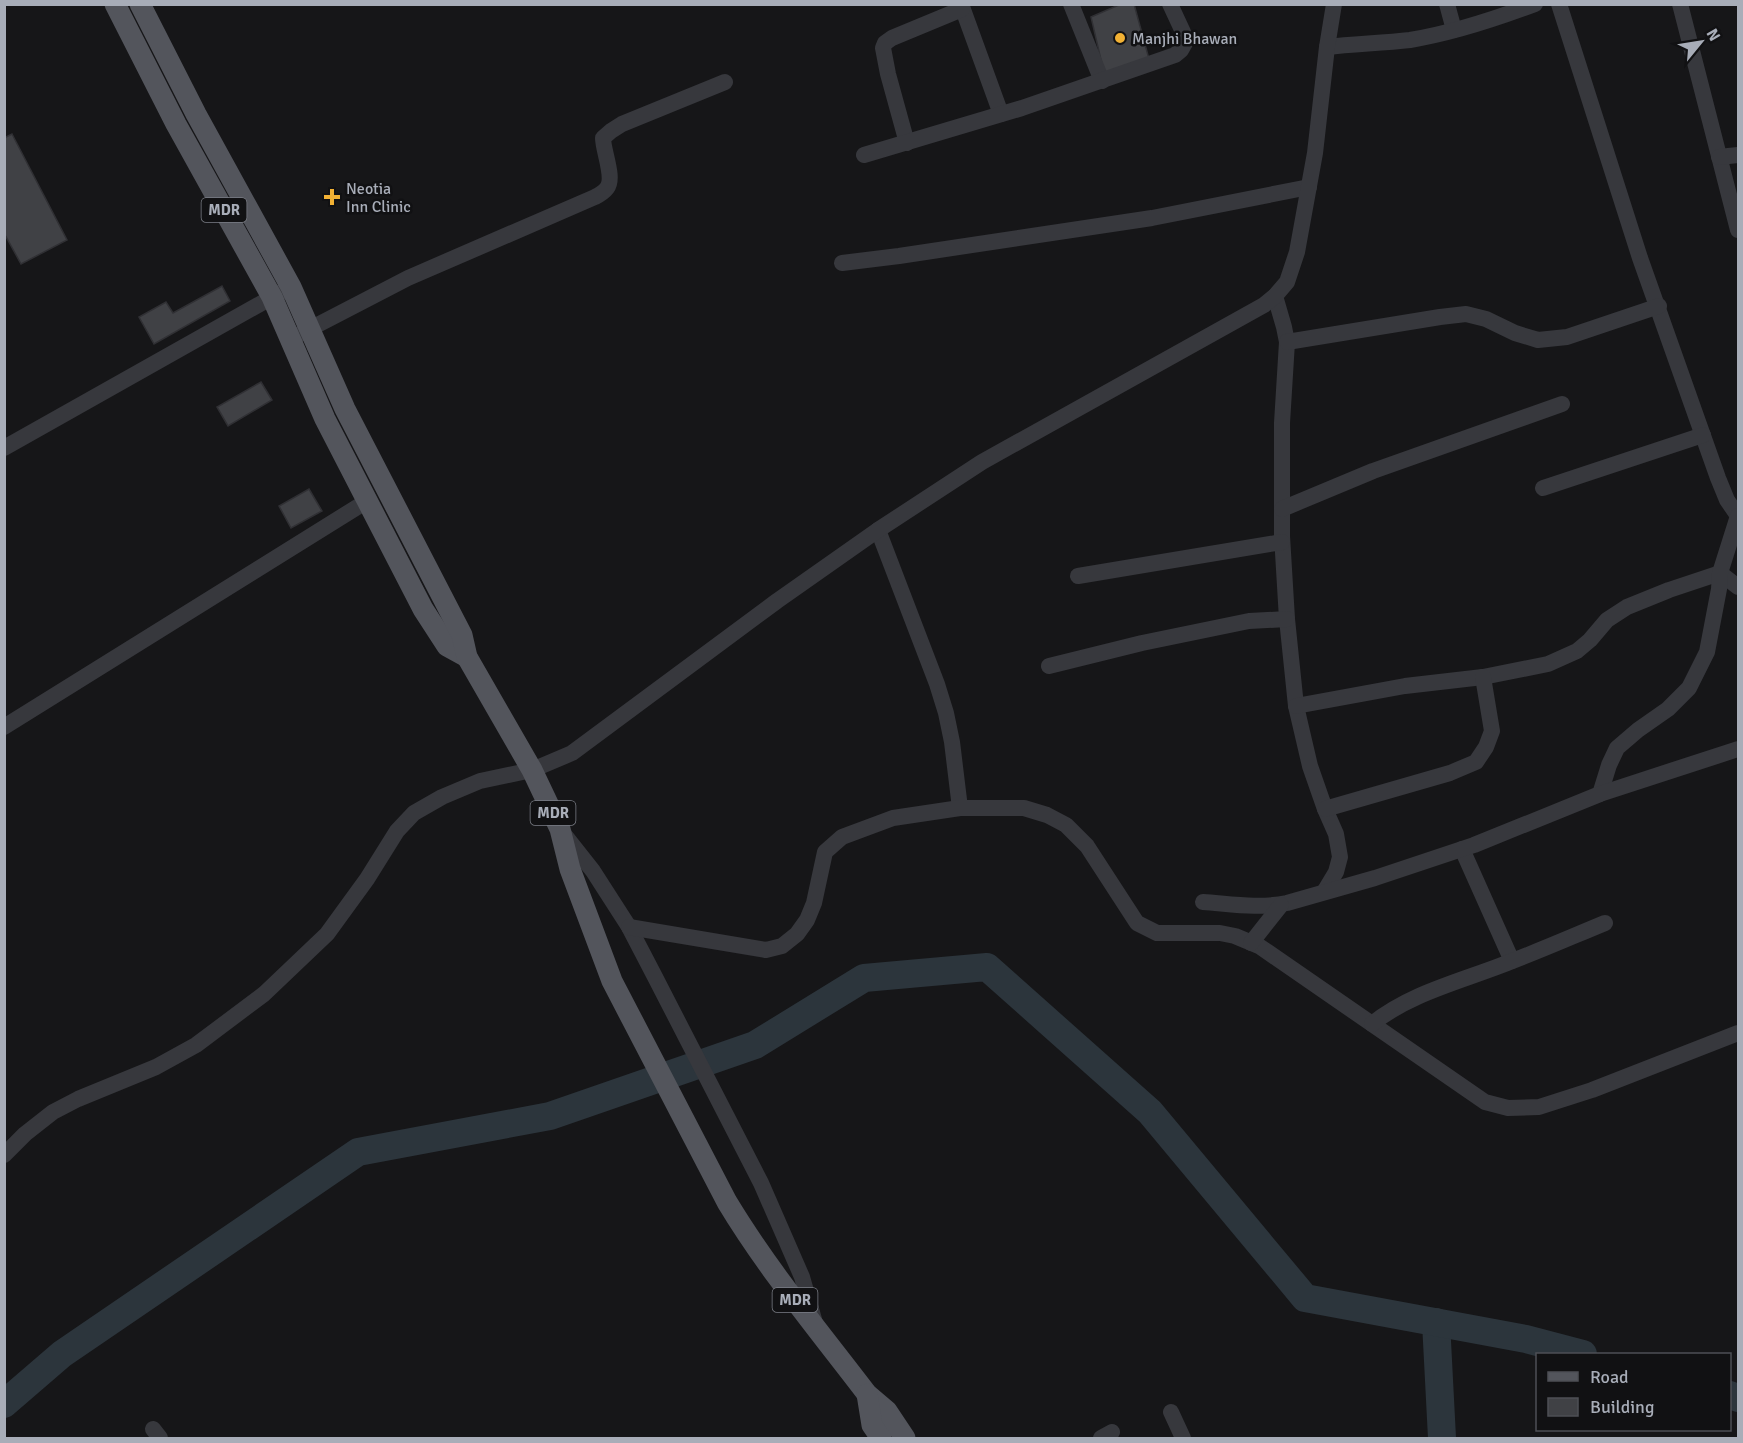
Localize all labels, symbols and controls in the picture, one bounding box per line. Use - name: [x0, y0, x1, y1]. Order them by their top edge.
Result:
- north arrow: [1671, 12, 1731, 72]
- text: N: [1702, 25, 1725, 45]
- place label: Manjhi Bhawan: [1132, 29, 1237, 49]
- marker: Manjhi Bhawan: [1113, 31, 1127, 45]
- place label: Neotia Inn Clinic: [346, 179, 411, 217]
- marker: Neotia Inn Clinic: [323, 188, 341, 206]
- road number: MDR: [202, 198, 246, 222]
- road number: MDR: [530, 801, 576, 825]
- road number: MDR: [772, 1288, 818, 1312]
- legend: [1536, 1353, 1731, 1431]
- text: Road: [1590, 1366, 1629, 1388]
- text: Building: [1590, 1396, 1654, 1418]

